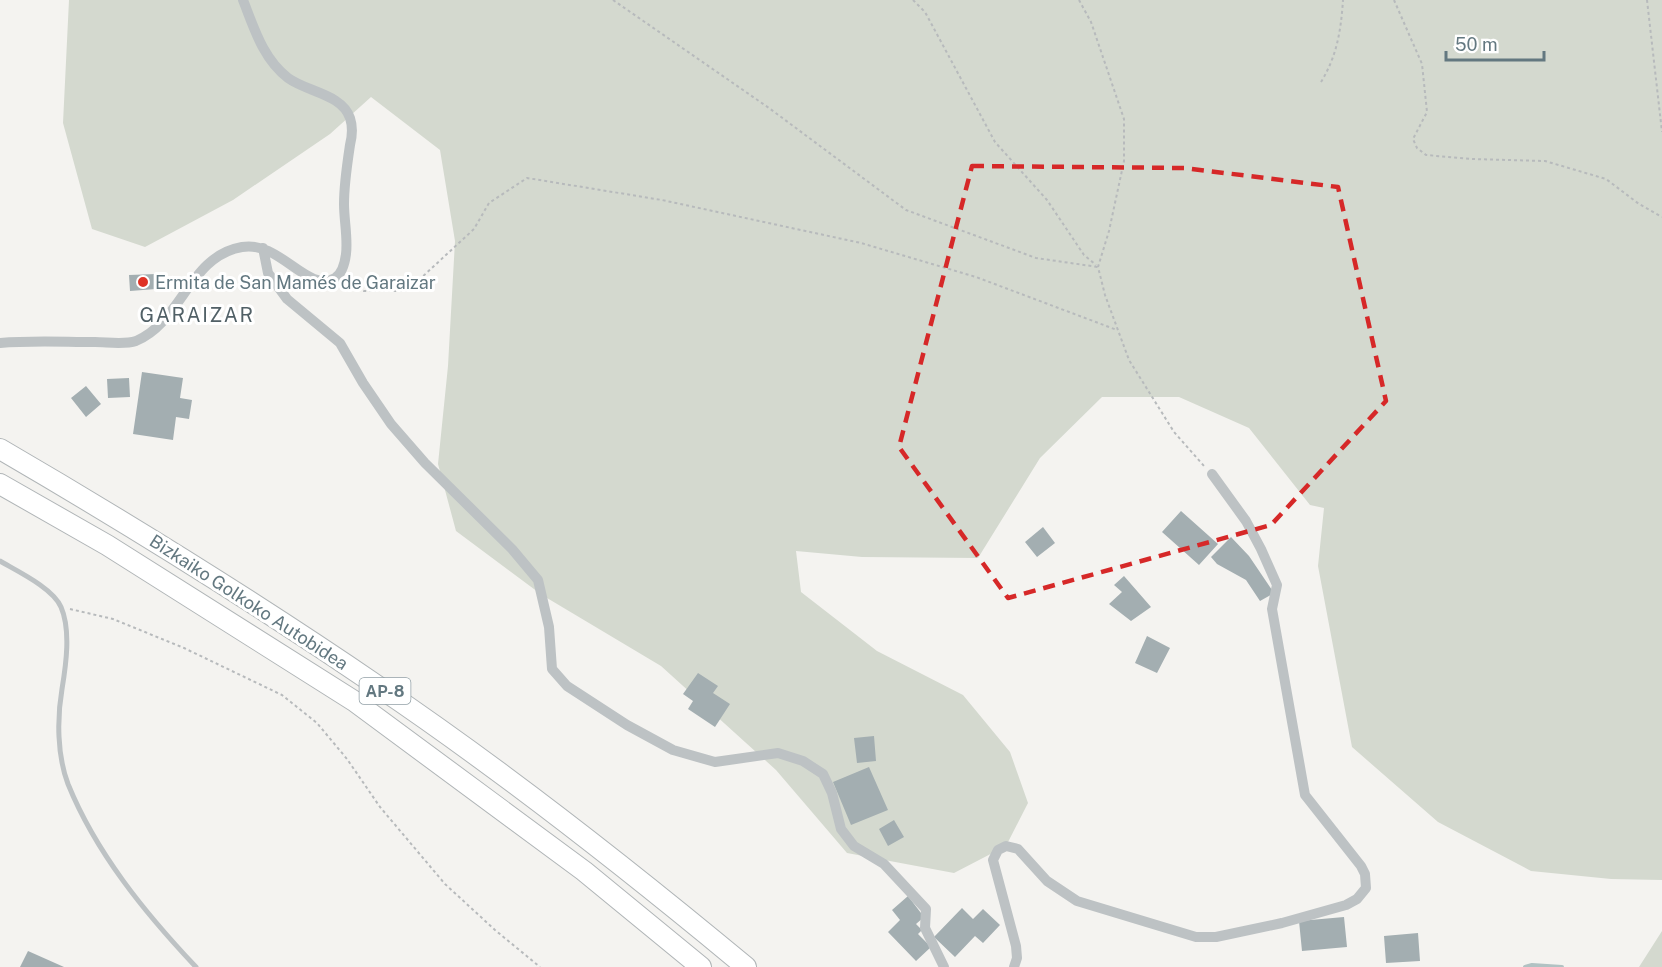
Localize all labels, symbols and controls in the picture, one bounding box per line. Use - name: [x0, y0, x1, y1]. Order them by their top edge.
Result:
- scale bar: [1446, 24, 1544, 62]
- text: 50 m: [1455, 34, 1498, 55]
- place label: Ermita de San Mamés de Garaizar: [155, 272, 436, 293]
- marker: Ermita de San Mamés de Garaizar: [136, 275, 150, 289]
- district label: GARAIZAR: [140, 303, 254, 327]
- street label: Bizkaiko Golkoko Autobidea: [146, 530, 352, 674]
- road number: AP-8: [360, 678, 410, 704]

